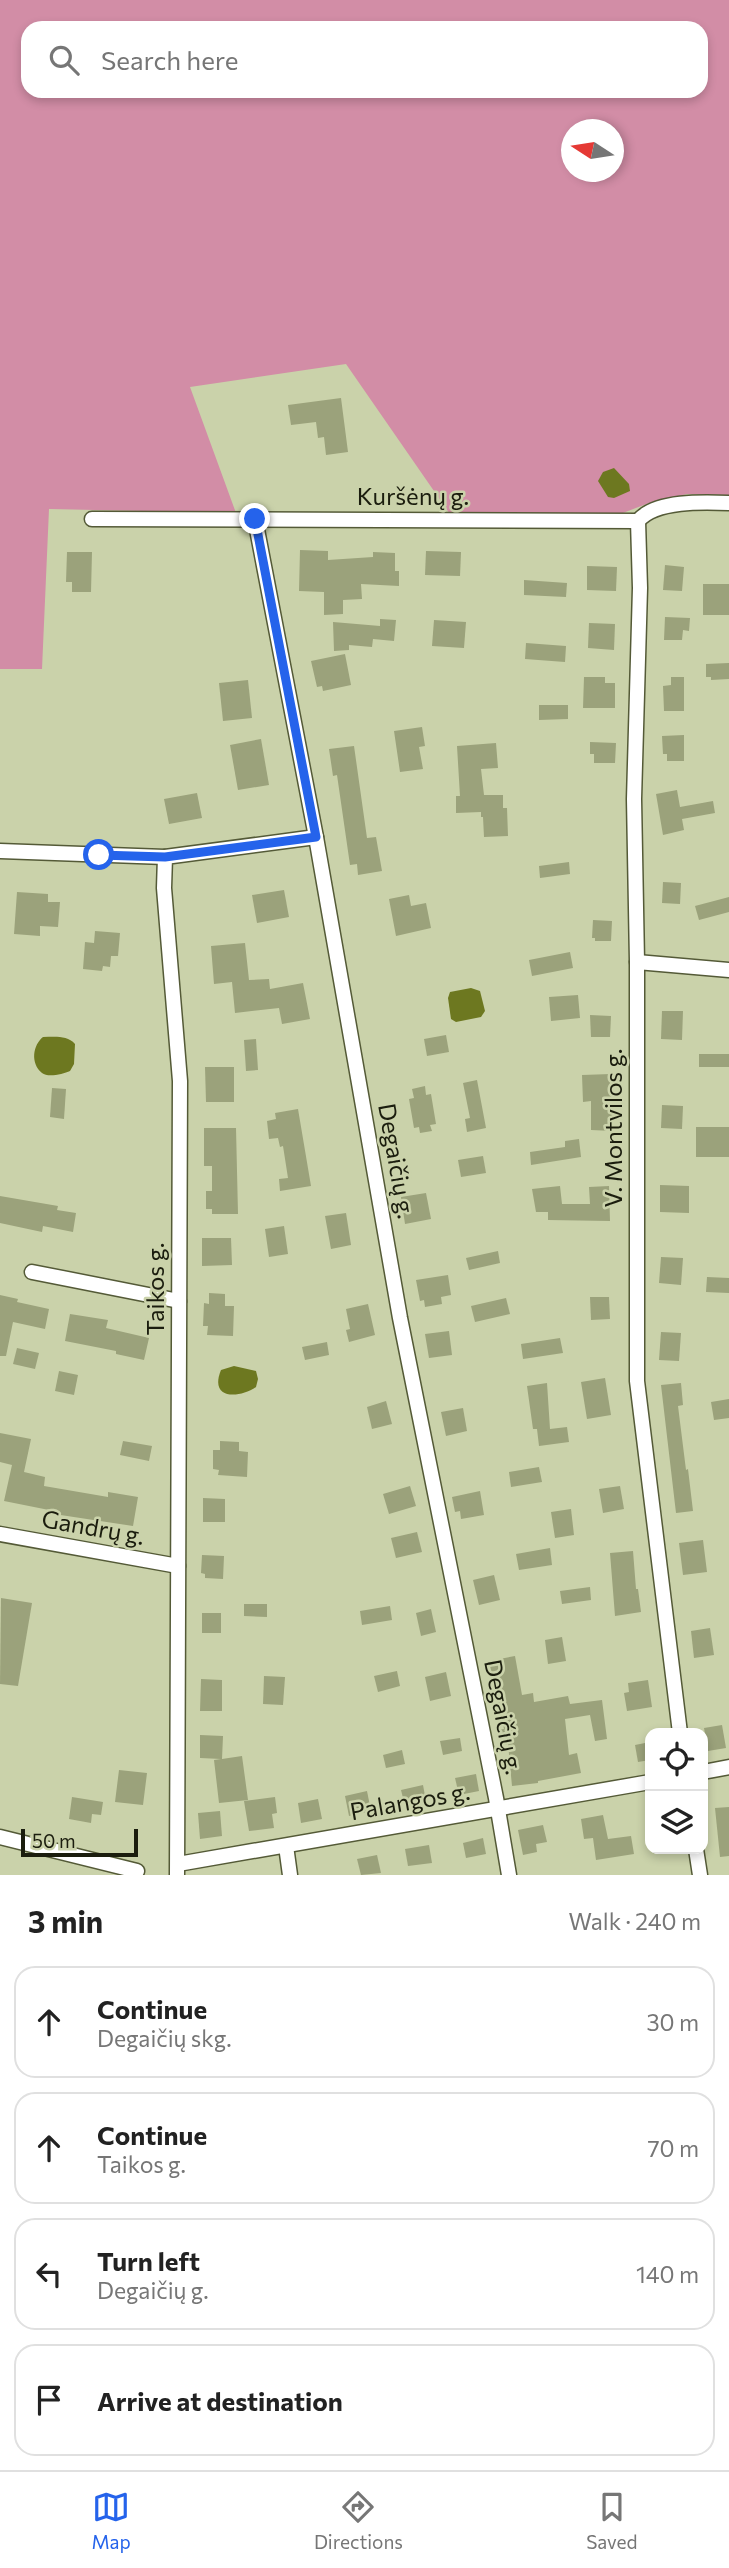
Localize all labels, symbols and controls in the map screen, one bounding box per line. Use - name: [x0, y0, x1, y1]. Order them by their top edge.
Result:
- search box: [21, 21, 708, 98]
- icon: search: [45, 41, 83, 79]
- text: Search here: [101, 44, 239, 75]
- north arrow: [561, 119, 624, 182]
- street label: Kuršėnų g.: [357, 481, 469, 510]
- route end: [239, 503, 270, 534]
- route start: [83, 839, 114, 870]
- street label: V. Montvilos g.: [598, 1048, 627, 1208]
- street label: Degaičių g.: [373, 1101, 422, 1221]
- street label: Taikos g.: [140, 1243, 169, 1335]
- street label: Gandrų g.: [40, 1503, 147, 1550]
- street label: Degaičių g.: [479, 1657, 530, 1777]
- map controls: [645, 1728, 708, 1854]
- button: locate: [645, 1728, 708, 1791]
- street label: Palangos g.: [348, 1776, 472, 1825]
- button: layers: [645, 1791, 708, 1854]
- scale bar: [21, 1826, 138, 1858]
- text: 50 m: [32, 1829, 76, 1852]
- text: 3 min: [28, 1902, 103, 1939]
- text: Walk · 240 m: [569, 1907, 701, 1935]
- text: Continue: [97, 1993, 207, 2024]
- icon: ahead: [30, 2003, 68, 2041]
- text: 30 m: [646, 2008, 699, 2036]
- text: Degaičių skg.: [97, 2024, 232, 2052]
- text: Continue: [97, 2119, 207, 2150]
- icon: ahead: [30, 2129, 68, 2167]
- text: 70 m: [647, 2134, 699, 2162]
- text: Taikos g.: [97, 2150, 186, 2178]
- text: Turn left: [97, 2245, 200, 2276]
- icon: left: [30, 2255, 68, 2293]
- text: 140 m: [636, 2260, 699, 2288]
- text: Degaičių g.: [97, 2276, 209, 2304]
- icon: arrive: [30, 2381, 68, 2419]
- text: Arrive at destination: [97, 2385, 343, 2416]
- tab: Map: [92, 2488, 131, 2553]
- tab: Directions: [314, 2488, 403, 2553]
- tab: Saved: [586, 2488, 637, 2553]

